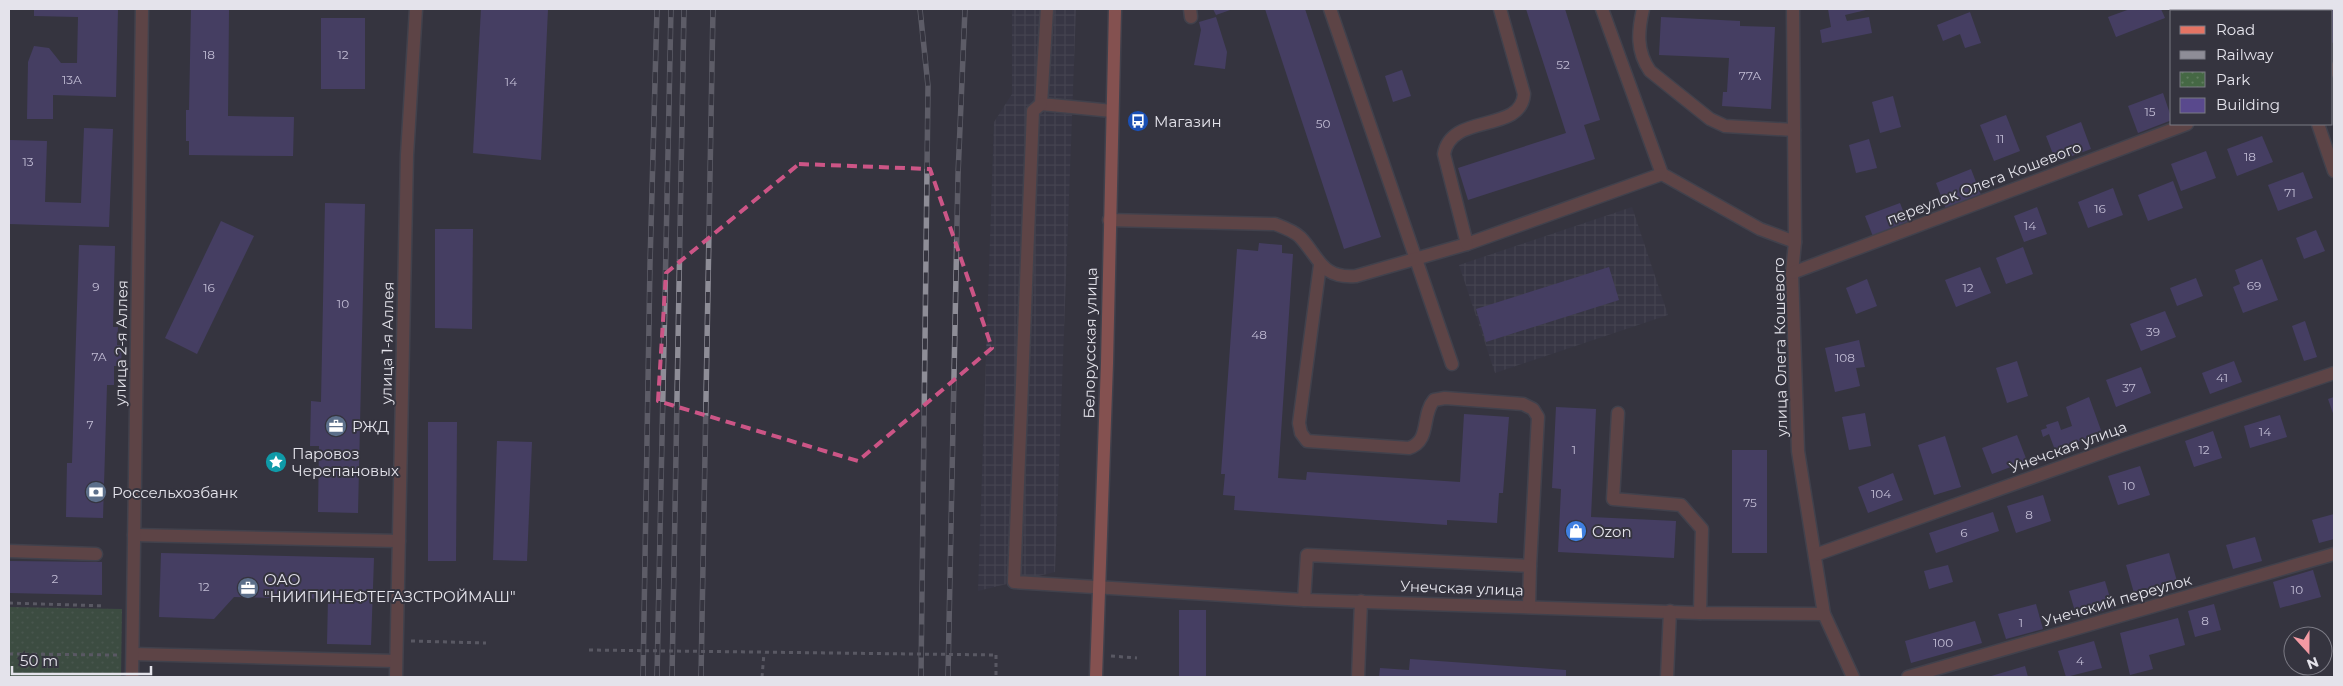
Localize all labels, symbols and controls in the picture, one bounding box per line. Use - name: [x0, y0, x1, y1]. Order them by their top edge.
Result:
- legend: [2170, 10, 2333, 125]
- text: Road: [2216, 20, 2255, 39]
- text: Railway: [2216, 45, 2274, 64]
- house number: 18: [203, 47, 215, 62]
- house number: 12: [337, 47, 349, 62]
- house number: 52: [1556, 57, 1570, 72]
- house number: 77А: [1739, 68, 1761, 83]
- text: Park: [2216, 70, 2250, 89]
- house number: 13А: [62, 72, 82, 87]
- house number: 14: [505, 74, 517, 89]
- text: Building: [2216, 95, 2280, 114]
- house number: 15: [2144, 104, 2156, 119]
- bus stop icon: Магазин: [1126, 109, 1150, 133]
- place label: Магазин: [1154, 112, 1222, 131]
- house number: 50: [1316, 116, 1330, 131]
- house number: 11: [1996, 131, 2004, 146]
- street label: переулок Олега Кошевого: [1884, 137, 2084, 229]
- house number: 18: [2244, 149, 2256, 164]
- house number: 13: [22, 154, 34, 169]
- house number: 71: [2284, 185, 2296, 200]
- house number: 16: [2094, 201, 2106, 216]
- house number: 14: [2024, 218, 2036, 233]
- street label: улица Олега Кошевого: [1769, 257, 1791, 438]
- street label: Белорусская улица: [1079, 267, 1101, 419]
- house number: 69: [2247, 278, 2261, 293]
- house number: 9: [92, 279, 100, 294]
- street label: улица 2-я Аллея: [110, 280, 132, 407]
- house number: 16: [203, 280, 215, 295]
- house number: 12: [1962, 280, 1974, 295]
- street label: улица 1-я Аллея: [376, 281, 398, 406]
- house number: 10: [337, 296, 349, 311]
- house number: 39: [2146, 324, 2160, 339]
- house number: 48: [1251, 327, 1267, 342]
- house number: 7А: [91, 349, 107, 364]
- house number: 108: [1835, 350, 1855, 365]
- house number: 41: [2216, 370, 2228, 385]
- house number: 37: [2122, 380, 2136, 395]
- office icon: РЖД: [324, 414, 348, 438]
- house number: 7: [86, 417, 94, 432]
- place label: РЖД: [352, 417, 389, 436]
- street label: Унечская улица: [2007, 417, 2129, 477]
- house number: 14: [2259, 424, 2271, 439]
- house number: 1: [1572, 442, 1576, 457]
- house number: 12: [2198, 442, 2210, 457]
- place label: Паровоз Черепановых: [292, 444, 399, 480]
- place icon: Паровоз Черепановых: [264, 450, 288, 474]
- house number: 10: [2123, 478, 2135, 493]
- bank icon: Россельхозбанк: [84, 480, 108, 504]
- place label: Россельхозбанк: [112, 483, 238, 502]
- house number: 104: [1871, 486, 1891, 501]
- house number: 75: [1743, 495, 1757, 510]
- house number: 8: [2025, 507, 2033, 522]
- shop icon: Ozon: [1564, 519, 1588, 543]
- place label: Ozon: [1592, 522, 1632, 541]
- house number: 6: [1960, 525, 1968, 540]
- place label: ОАО "НИИПИНЕФТЕГАЗСТРОЙМАШ": [264, 570, 516, 606]
- street label: Унечский переулок: [2040, 570, 2194, 630]
- house number: 2: [52, 571, 59, 586]
- office icon: ОАО "НИИПИНЕФТЕГАЗСТРОЙМАШ": [236, 576, 260, 600]
- street label: Унечская улица: [1400, 576, 1524, 600]
- house number: 12: [198, 579, 210, 594]
- house number: 10: [2291, 582, 2303, 597]
- house number: 8: [2201, 613, 2209, 628]
- house number: 1: [2019, 615, 2023, 630]
- north arrow: [2283, 626, 2333, 676]
- house number: 100: [1933, 635, 1953, 650]
- scale bar: [12, 644, 151, 676]
- text: 50 m: [20, 651, 58, 670]
- house number: 4: [2076, 653, 2084, 668]
- text: N: [2304, 653, 2321, 674]

